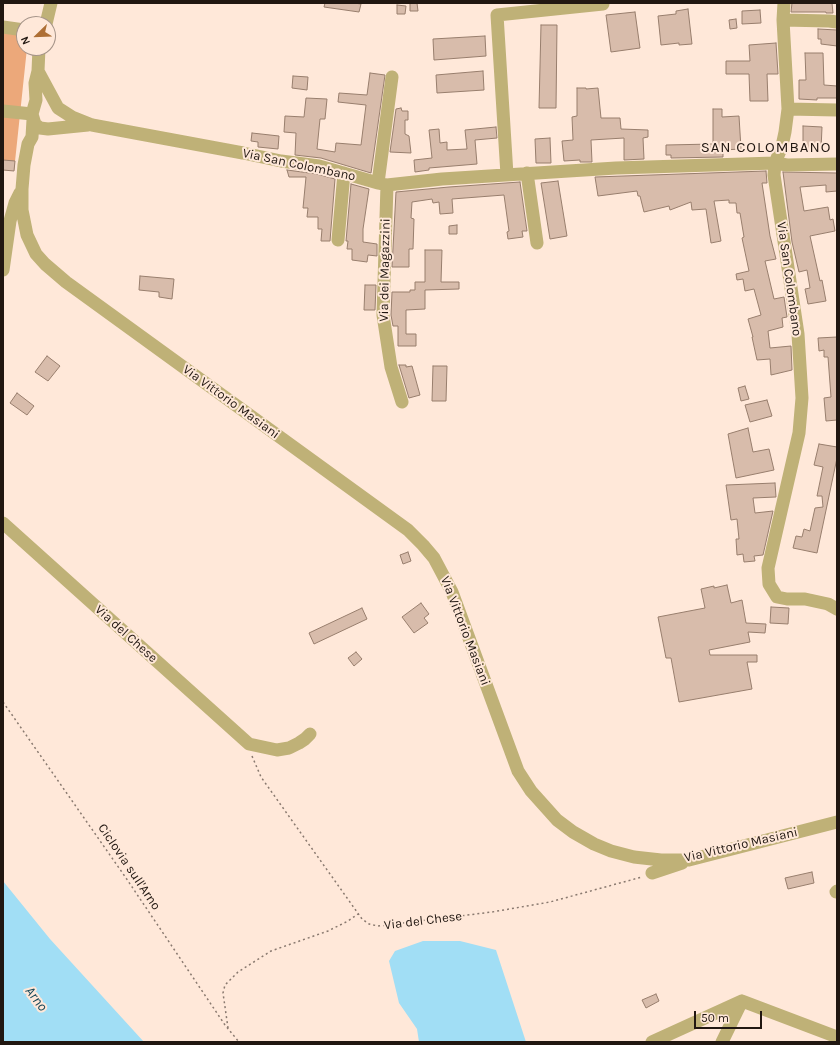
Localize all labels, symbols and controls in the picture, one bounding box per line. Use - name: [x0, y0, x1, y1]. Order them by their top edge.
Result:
- north arrow: [16, 16, 56, 56]
- text: N: [18, 34, 33, 47]
- district label: SAN COLOMBANO: [701, 139, 831, 157]
- street label: Via San Colombano: [241, 145, 357, 185]
- street label: Via dei Magazzini: [376, 218, 394, 322]
- street label: Via San Colombano: [773, 221, 805, 337]
- street label: Via Vittorio Masiani: [179, 362, 283, 442]
- street label: Via Vittorio Masiani: [437, 574, 493, 688]
- street label: Via del Chese: [92, 602, 160, 666]
- street label: Ciclovia sull'Arno: [94, 821, 164, 913]
- street label: Via Vittorio Masiani: [683, 824, 799, 866]
- street label: Via del Chese: [383, 908, 463, 934]
- water label: Arno: [21, 983, 51, 1015]
- scale bar: [696, 1003, 764, 1029]
- text: 50 m: [701, 1011, 729, 1025]

